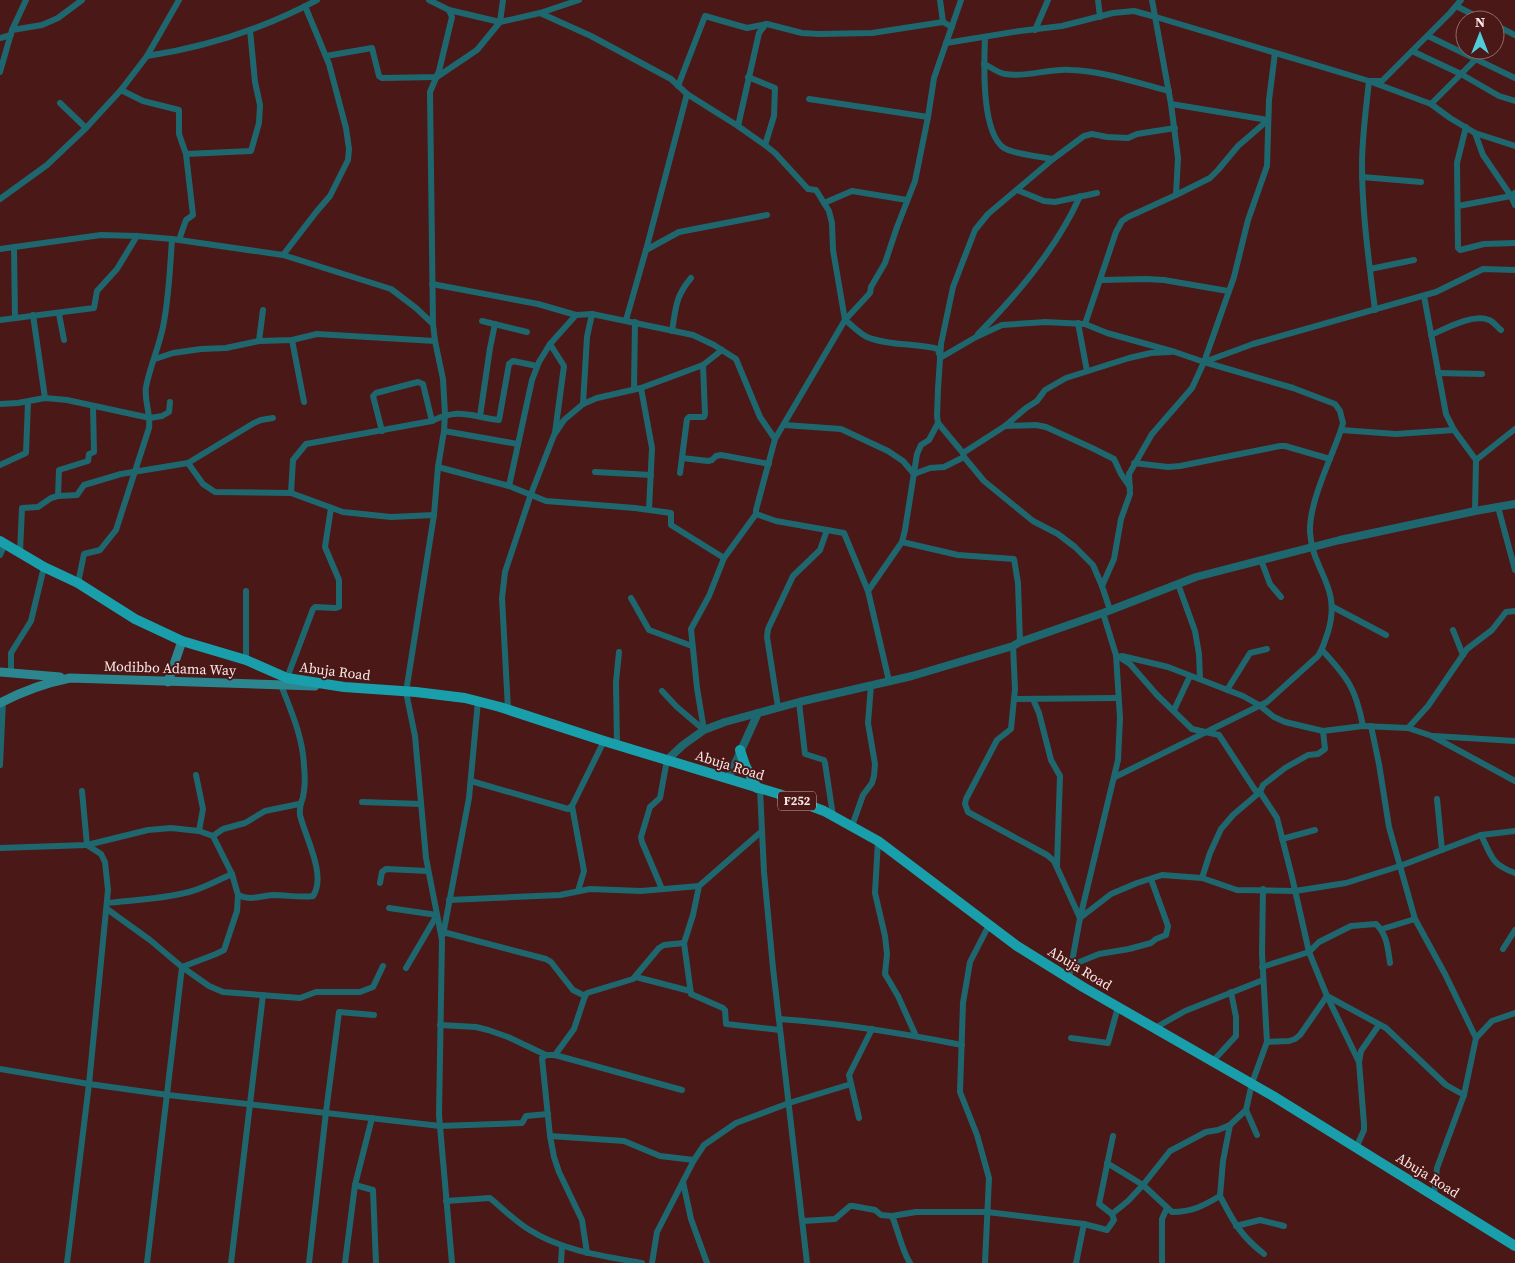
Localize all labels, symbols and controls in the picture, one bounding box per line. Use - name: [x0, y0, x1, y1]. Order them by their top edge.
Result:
- north arrow: [1455, 10, 1505, 60]
- text: N: [1475, 12, 1485, 32]
- street label: Modibbo Adama Way: [104, 656, 237, 680]
- street label: Abuja Road: [298, 657, 372, 685]
- street label: Abuja Road: [693, 745, 767, 785]
- road number: F252: [778, 791, 816, 810]
- street label: Abuja Road: [1044, 941, 1116, 995]
- street label: Abuja Road: [1392, 1148, 1464, 1202]

